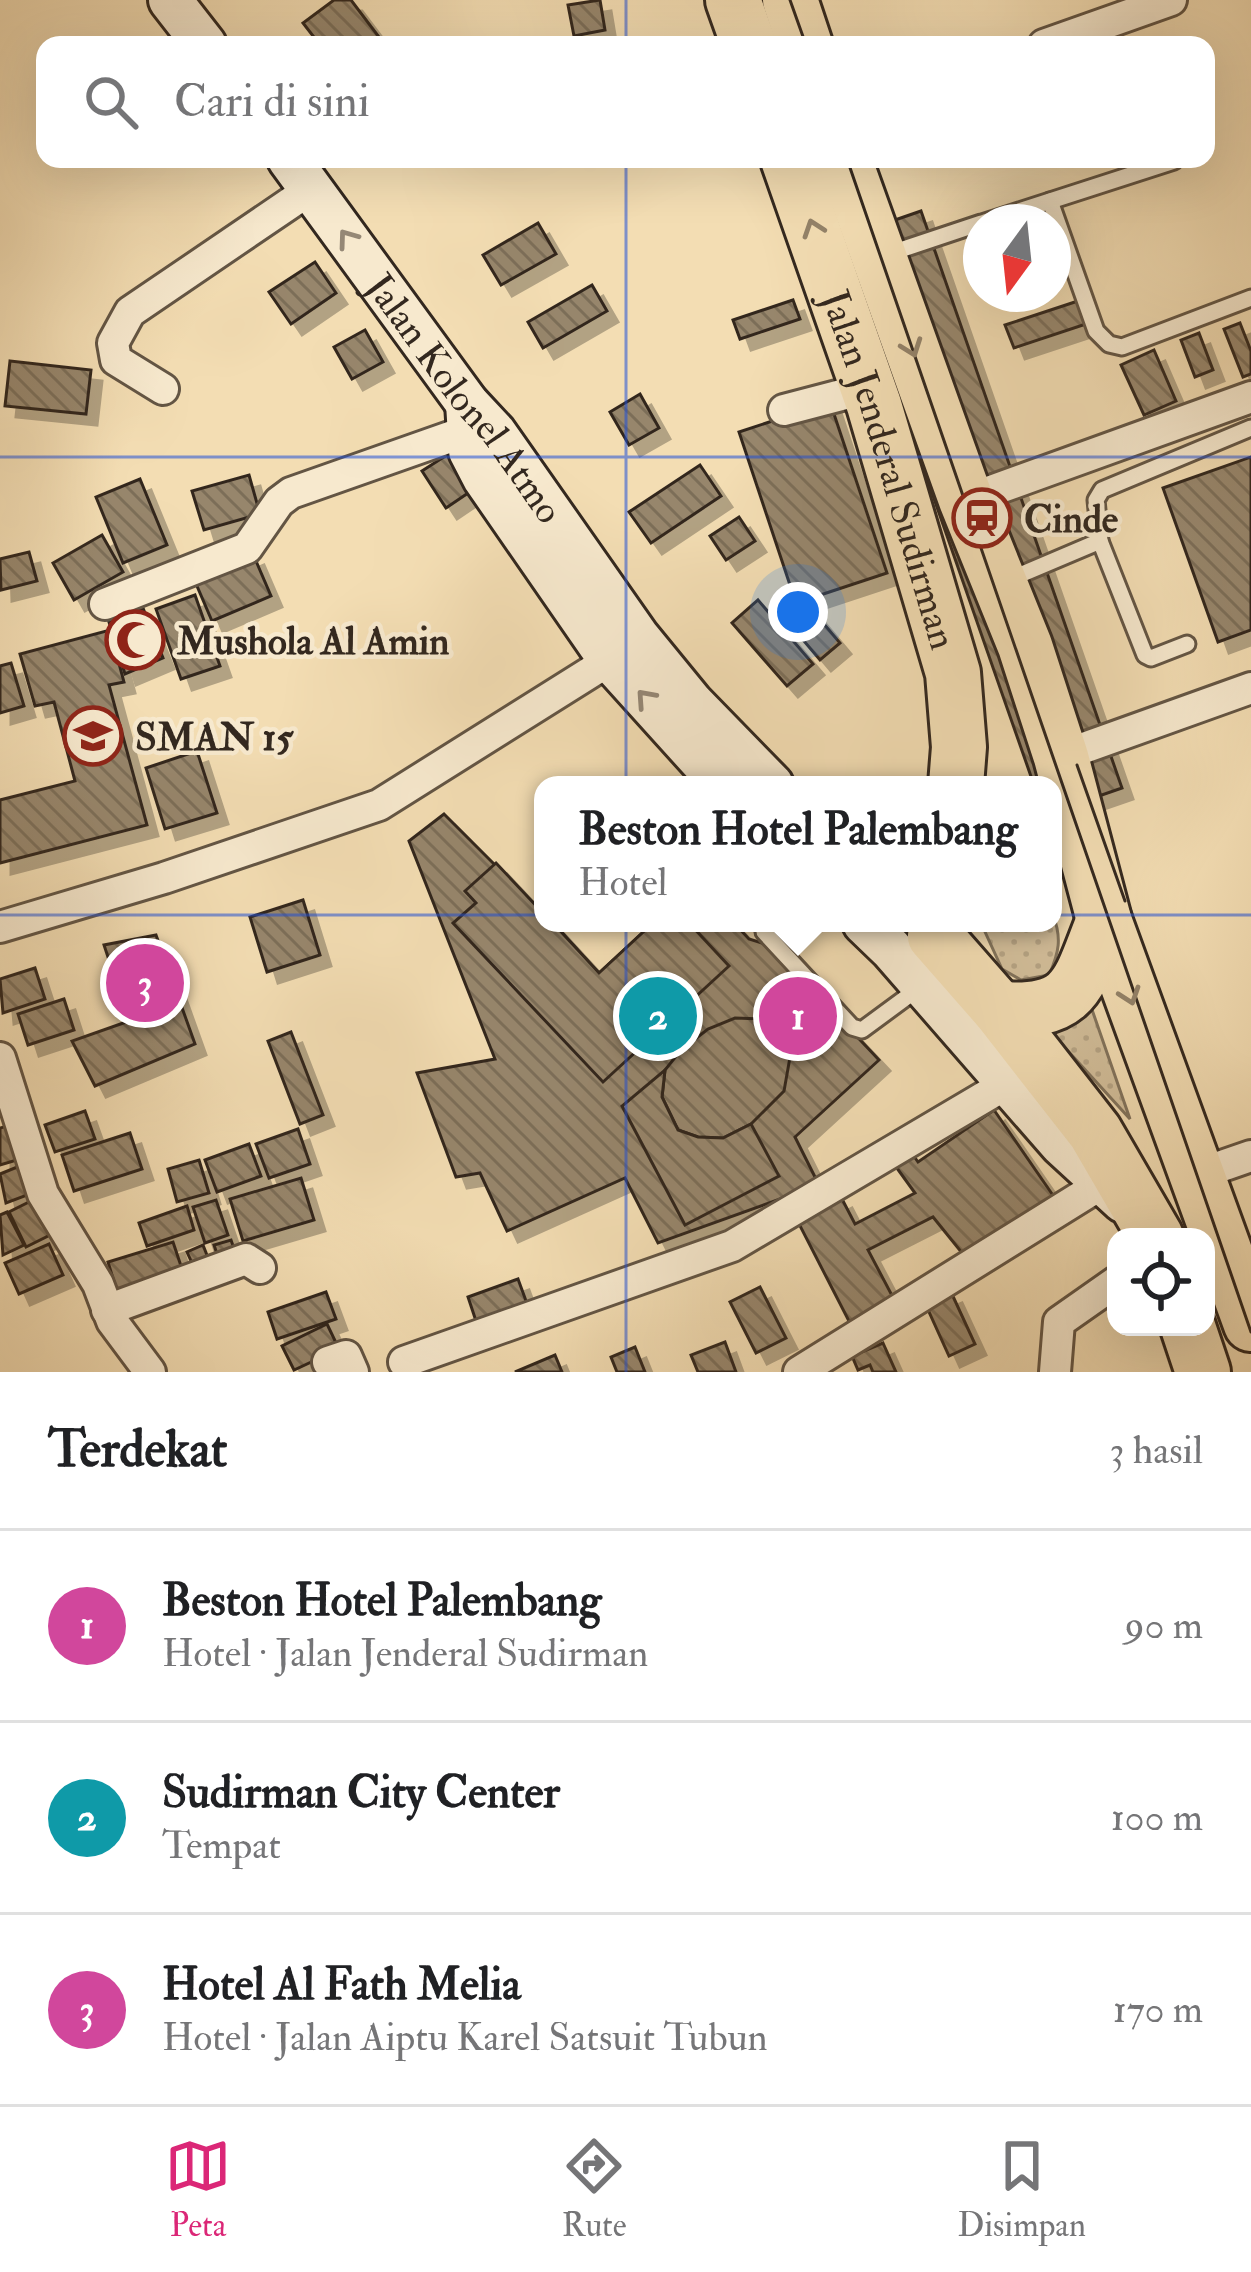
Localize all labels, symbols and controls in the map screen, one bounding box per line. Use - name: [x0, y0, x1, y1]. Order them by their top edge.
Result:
- search box: [36, 36, 1215, 168]
- icon: search: [78, 69, 144, 135]
- text: Cari di sini: [174, 74, 370, 130]
- north arrow: [963, 204, 1071, 312]
- one-way arrow: [802, 218, 827, 239]
- one-way arrow: [339, 230, 361, 251]
- street label: Jalan Kolonel Atmo: [354, 263, 574, 533]
- street label: Jalan Jenderal Sudirman: [809, 283, 968, 655]
- one-way arrow: [898, 336, 922, 357]
- station icon: Cinde: [951, 487, 1013, 549]
- place label: Cinde: [1024, 495, 1119, 544]
- your location: [768, 582, 828, 642]
- mosque icon: Mushola Al Amin: [104, 609, 166, 671]
- place label: Mushola Al Amin: [176, 617, 449, 666]
- one-way arrow: [638, 691, 659, 712]
- school or university icon: SMAN 15: [62, 705, 124, 767]
- place label: SMAN 15: [135, 713, 294, 762]
- popup: [534, 776, 1062, 932]
- text: Beston Hotel Palembang: [578, 802, 1018, 858]
- text: Hotel: [578, 858, 667, 907]
- pin: 3: [106, 938, 184, 1028]
- pin: 2: [619, 971, 697, 1061]
- pin: 1: [759, 971, 837, 1061]
- one-way arrow: [1116, 984, 1140, 1005]
- map controls: [1107, 1228, 1215, 1336]
- button: locate: [1107, 1228, 1215, 1336]
- text: Terdekat: [48, 1418, 227, 1482]
- text: 3 hasil: [1110, 1426, 1203, 1475]
- text: Beston Hotel Palembang: [162, 1573, 601, 1629]
- text: 1: [80, 1601, 94, 1650]
- text: 90 m: [1125, 1601, 1203, 1650]
- text: Hotel · Jalan Jenderal Sudirman: [162, 1629, 648, 1678]
- text: Sudirman City Center: [162, 1765, 560, 1821]
- text: 2: [77, 1793, 97, 1842]
- text: 100 m: [1111, 1793, 1203, 1842]
- text: Tempat: [162, 1821, 281, 1870]
- text: Hotel Al Fath Melia: [162, 1957, 521, 2013]
- text: 3: [80, 1985, 94, 2034]
- text: 170 m: [1113, 1985, 1203, 2034]
- text: Hotel · Jalan Aiptu Karel Satsuit Tubun: [162, 2013, 768, 2062]
- tab: Peta: [165, 2133, 231, 2246]
- tab: Rute: [561, 2133, 627, 2246]
- tab: Disimpan: [957, 2133, 1086, 2246]

